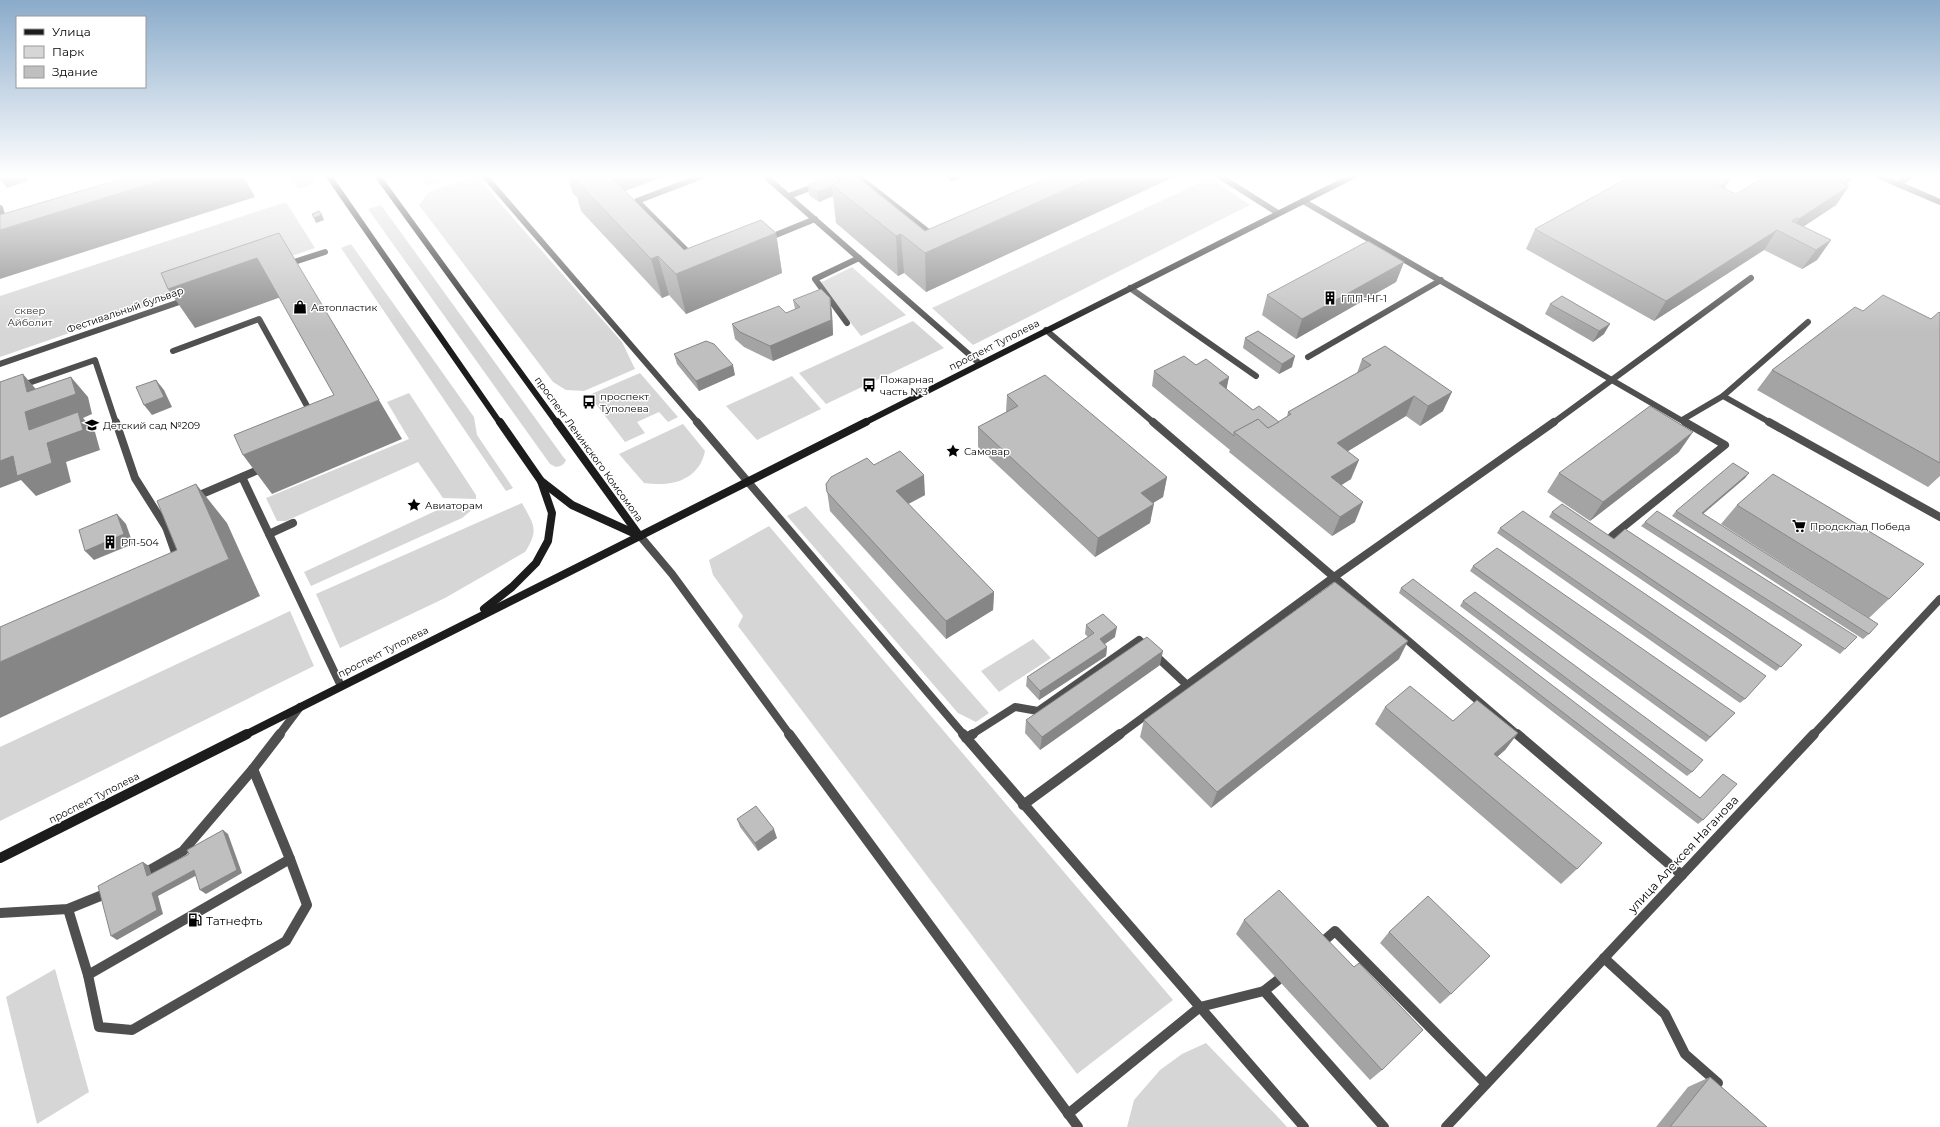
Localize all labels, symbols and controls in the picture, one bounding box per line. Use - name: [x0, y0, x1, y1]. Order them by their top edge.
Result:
- legend: [16, 16, 146, 88]
- text: Улица: [52, 24, 91, 39]
- text: Парк: [52, 44, 84, 59]
- text: Здание: [52, 64, 98, 79]
- street label: Фестивальный бульвар: [65, 284, 185, 336]
- building icon: ГПП-НГ-1: [1322, 290, 1338, 306]
- place label: ГПП-НГ-1: [1341, 292, 1387, 305]
- shop icon: Автопластик: [292, 299, 308, 315]
- place label: Автопластик: [311, 301, 377, 314]
- park label: сквер Айболит: [7, 304, 53, 329]
- street label: проспект Туполева: [946, 316, 1042, 374]
- place label: Пожарная часть №3: [880, 373, 934, 398]
- street label: проспект Ленинского Комсомола: [532, 374, 646, 524]
- bus stop icon: Пожарная часть №3: [861, 377, 877, 393]
- place label: проспект Туполева: [600, 390, 649, 415]
- bus stop icon: проспект Туполева: [581, 394, 597, 410]
- school or university icon: Детский сад №209: [84, 417, 100, 433]
- place label: Детский сад №209: [103, 419, 200, 432]
- place icon: Самовар: [945, 443, 961, 459]
- place label: Самовар: [964, 445, 1010, 458]
- place icon: Авиаторам: [406, 497, 422, 513]
- place label: Авиаторам: [425, 499, 483, 512]
- supermarket icon: Продсклад Победа: [1791, 518, 1807, 534]
- place label: Продсклад Победа: [1810, 520, 1910, 533]
- building icon: РП-504: [102, 534, 118, 550]
- place label: РП-504: [121, 536, 159, 549]
- street label: проспект Туполева: [335, 623, 431, 681]
- street label: проспект Туполева: [46, 769, 142, 827]
- street label: улица Алексея Наганова: [1624, 792, 1741, 917]
- fuel station icon: Татнефть: [187, 912, 203, 928]
- place label: Татнефть: [206, 913, 263, 928]

